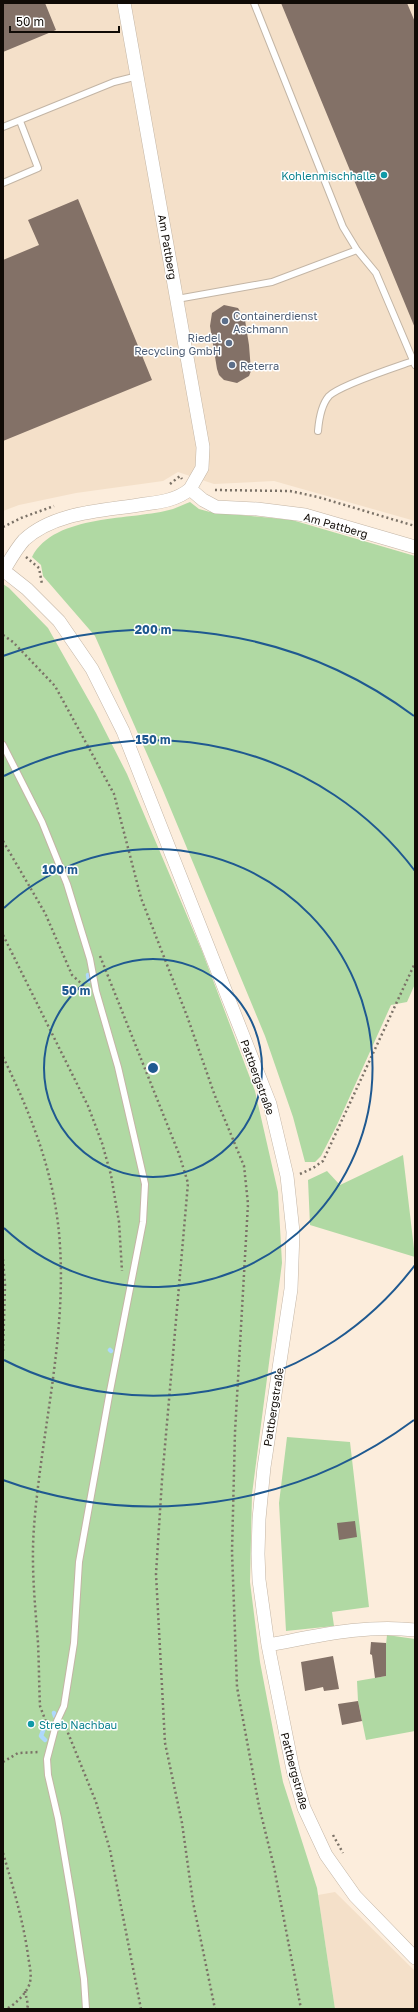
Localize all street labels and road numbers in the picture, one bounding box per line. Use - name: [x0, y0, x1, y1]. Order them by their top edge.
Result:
- street label: Am Pattberg: [156, 213, 180, 281]
- street label: Am Pattberg: [303, 510, 369, 540]
- street label: Pattbergstraße: [238, 1037, 278, 1117]
- street label: Pattbergstraße: [260, 1367, 286, 1447]
- street label: Pattbergstraße: [278, 1731, 312, 1811]

